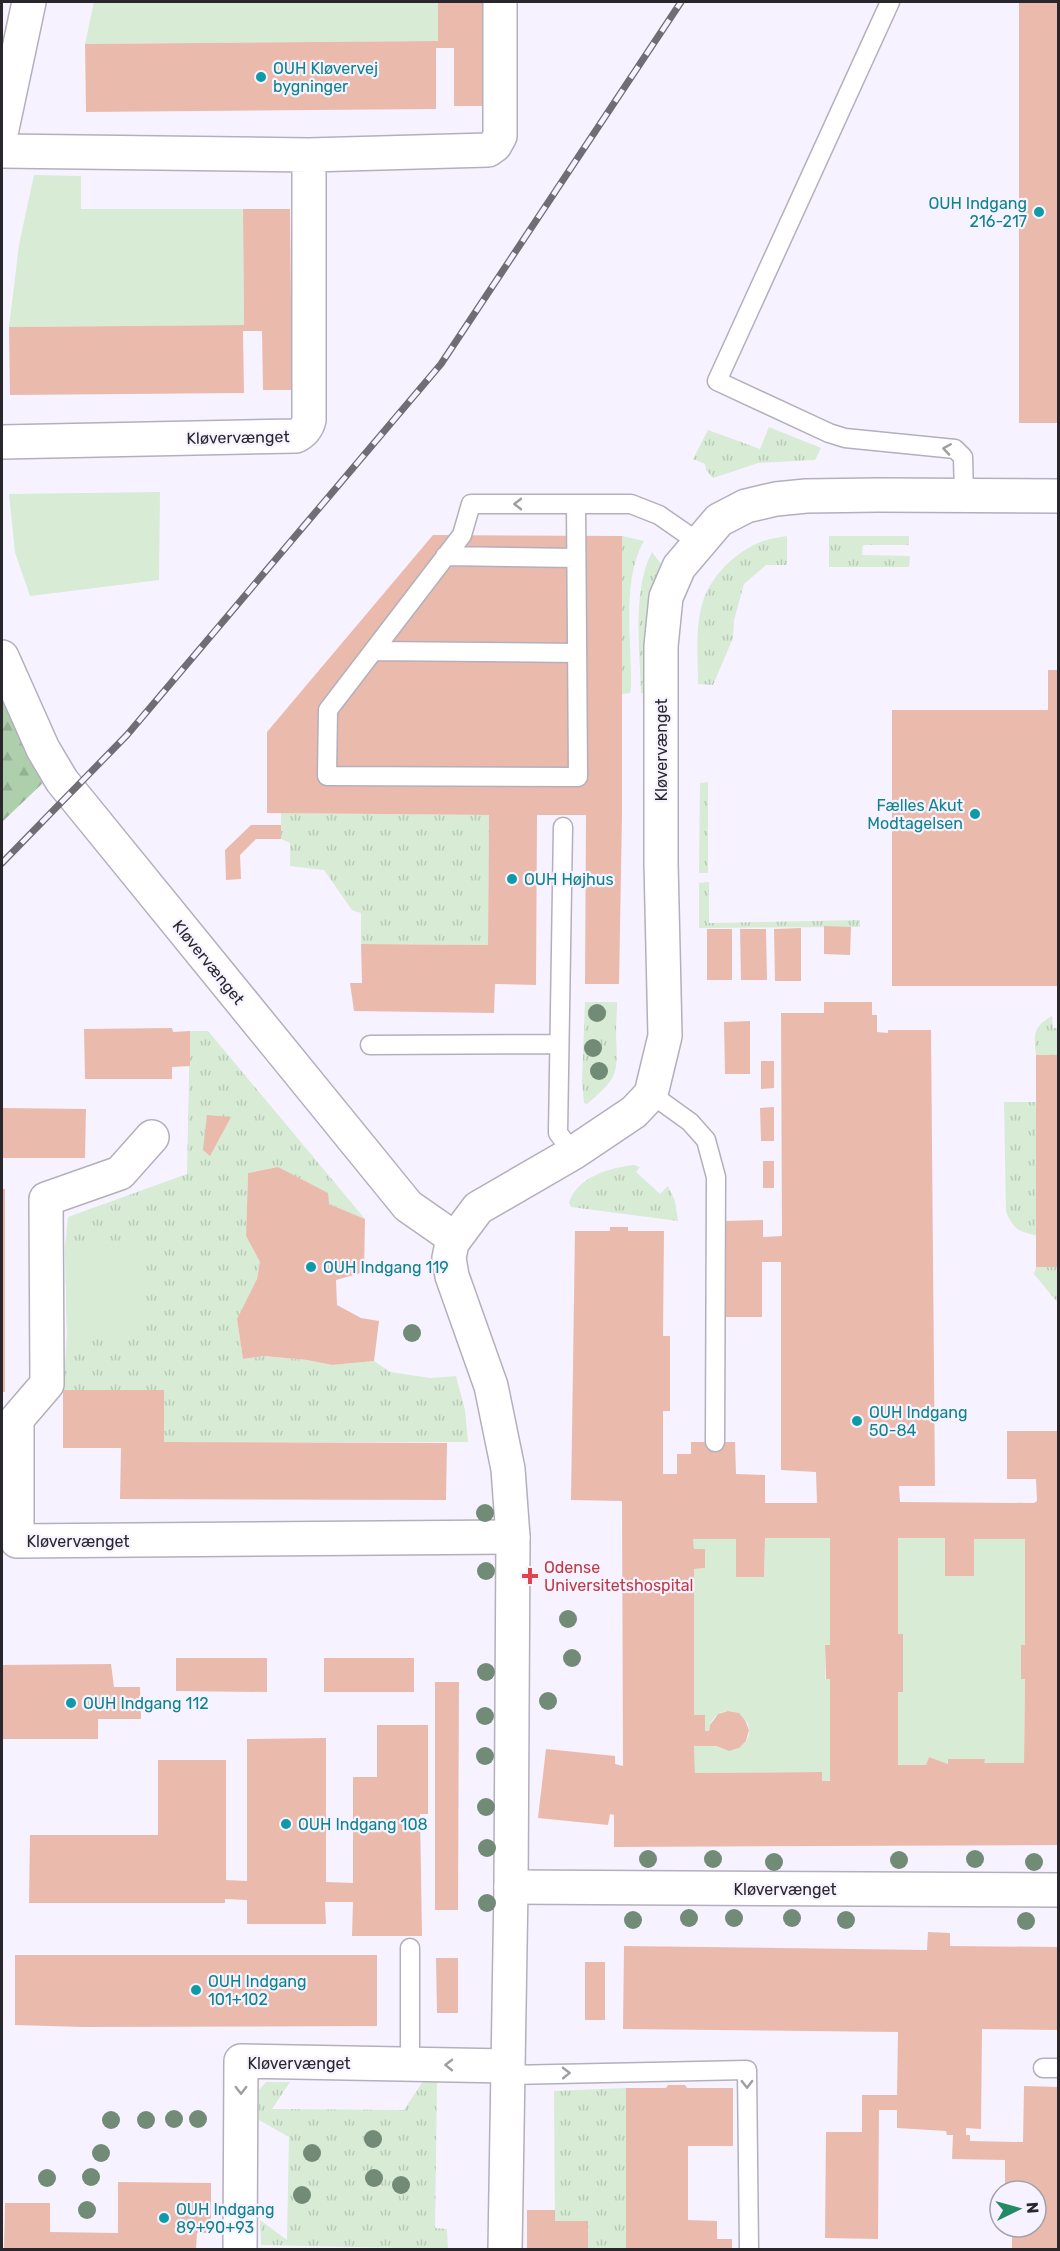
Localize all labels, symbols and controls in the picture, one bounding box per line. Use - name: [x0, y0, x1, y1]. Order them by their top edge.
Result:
- place label: OUH Kløvervej bygninger: [273, 59, 378, 96]
- marker: OUH Kløvervej bygninger: [254, 70, 268, 84]
- place label: OUH Indgang 216-217: [928, 194, 1027, 231]
- marker: OUH Indgang 216-217: [1032, 205, 1046, 219]
- street label: Kløvervænget: [186, 427, 290, 448]
- one-way arrow: [942, 443, 951, 455]
- one-way arrow: [513, 498, 522, 510]
- street label: Kløvervænget: [652, 698, 671, 802]
- place label: Fælles Akut Modtagelsen: [867, 796, 963, 833]
- marker: Fælles Akut Modtagelsen: [968, 807, 982, 821]
- place label: OUH Højhus: [524, 870, 614, 889]
- marker: OUH Højhus: [505, 872, 519, 886]
- street label: Kløvervænget: [169, 916, 248, 1008]
- place label: OUH Indgang 119: [323, 1258, 449, 1277]
- marker: OUH Indgang 119: [304, 1260, 318, 1274]
- place label: OUH Indgang 50-84: [869, 1403, 968, 1440]
- marker: OUH Indgang 50-84: [850, 1414, 864, 1428]
- street label: Kløvervænget: [26, 1532, 130, 1551]
- place label: Odense Universitetshospital: [544, 1558, 693, 1595]
- marker: Odense Universitetshospital: [521, 1567, 539, 1585]
- place label: OUH Indgang 112: [83, 1694, 209, 1713]
- marker: OUH Indgang 112: [64, 1696, 78, 1710]
- place label: OUH Indgang 108: [298, 1815, 428, 1834]
- marker: OUH Indgang 108: [279, 1817, 293, 1831]
- street label: Kløvervænget: [733, 1880, 837, 1899]
- place label: OUH Indgang 101+102: [208, 1972, 307, 2009]
- marker: OUH Indgang 101+102: [189, 1983, 203, 1997]
- street label: Kløvervænget: [247, 2054, 351, 2073]
- one-way arrow: [444, 2059, 453, 2071]
- one-way arrow: [562, 2067, 571, 2079]
- one-way arrow: [741, 2079, 753, 2088]
- one-way arrow: [235, 2085, 247, 2094]
- north arrow: [988, 2179, 1048, 2239]
- place label: OUH Indgang 89+90+93: [176, 2200, 275, 2237]
- text: N: [1022, 2201, 1042, 2214]
- marker: OUH Indgang 89+90+93: [157, 2211, 171, 2225]

